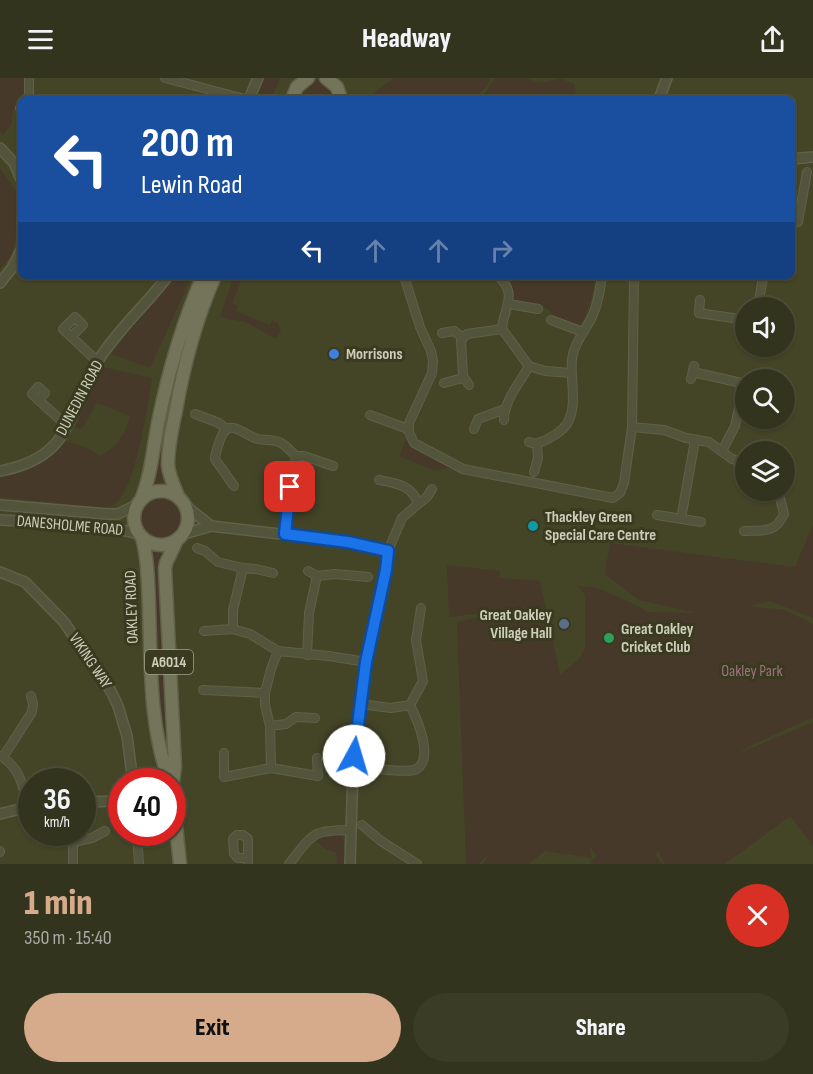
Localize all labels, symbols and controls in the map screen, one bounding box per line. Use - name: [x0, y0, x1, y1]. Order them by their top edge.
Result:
- icon: menu: [24, 23, 57, 56]
- text: Headway: [362, 23, 451, 55]
- icon: share: [756, 23, 789, 56]
- text: 200 m: [141, 118, 234, 169]
- icon: left: [42, 120, 120, 198]
- text: Lewin Road: [141, 169, 242, 201]
- icon: left: [296, 234, 329, 267]
- icon: ahead: [359, 234, 392, 267]
- icon: ahead: [422, 234, 455, 267]
- icon: right: [485, 234, 518, 267]
- map controls: [735, 297, 795, 501]
- button: sound: [735, 297, 795, 357]
- place label: Morrisons: [346, 345, 403, 364]
- marker: Morrisons: [327, 347, 341, 361]
- street label: DUNEDIN ROAD: [52, 357, 108, 439]
- button: search: [735, 369, 795, 429]
- button: layers: [735, 441, 795, 501]
- pin: [264, 461, 315, 512]
- icon: arrive: [273, 470, 306, 503]
- place label: Thackley Green Special Care Centre: [545, 508, 656, 545]
- street label: DANESHOLME ROAD: [16, 512, 124, 540]
- marker: Thackley Green Special Care Centre: [526, 519, 540, 533]
- street label: OAKLEY ROAD: [121, 570, 143, 644]
- place label: Great Oakley Village Hall: [480, 606, 552, 643]
- marker: Great Oakley Village Hall: [557, 617, 571, 631]
- place label: Great Oakley Cricket Club: [621, 620, 694, 657]
- street label: VIKING WAY: [65, 630, 116, 692]
- marker: Great Oakley Cricket Club: [602, 631, 616, 645]
- road number: A6014: [145, 650, 193, 674]
- park label: Oakley Park: [721, 662, 783, 681]
- position arrow: [322, 724, 386, 788]
- speed limit sign: 40: [108, 768, 186, 846]
- text: 36: [43, 782, 71, 818]
- text: km/h: [44, 813, 70, 832]
- text: 1 min: [24, 882, 92, 925]
- button: close: [726, 884, 789, 947]
- text: 350 m · 15:40: [24, 926, 112, 950]
- button: Exit: [24, 993, 401, 1062]
- button: Share: [413, 993, 789, 1062]

